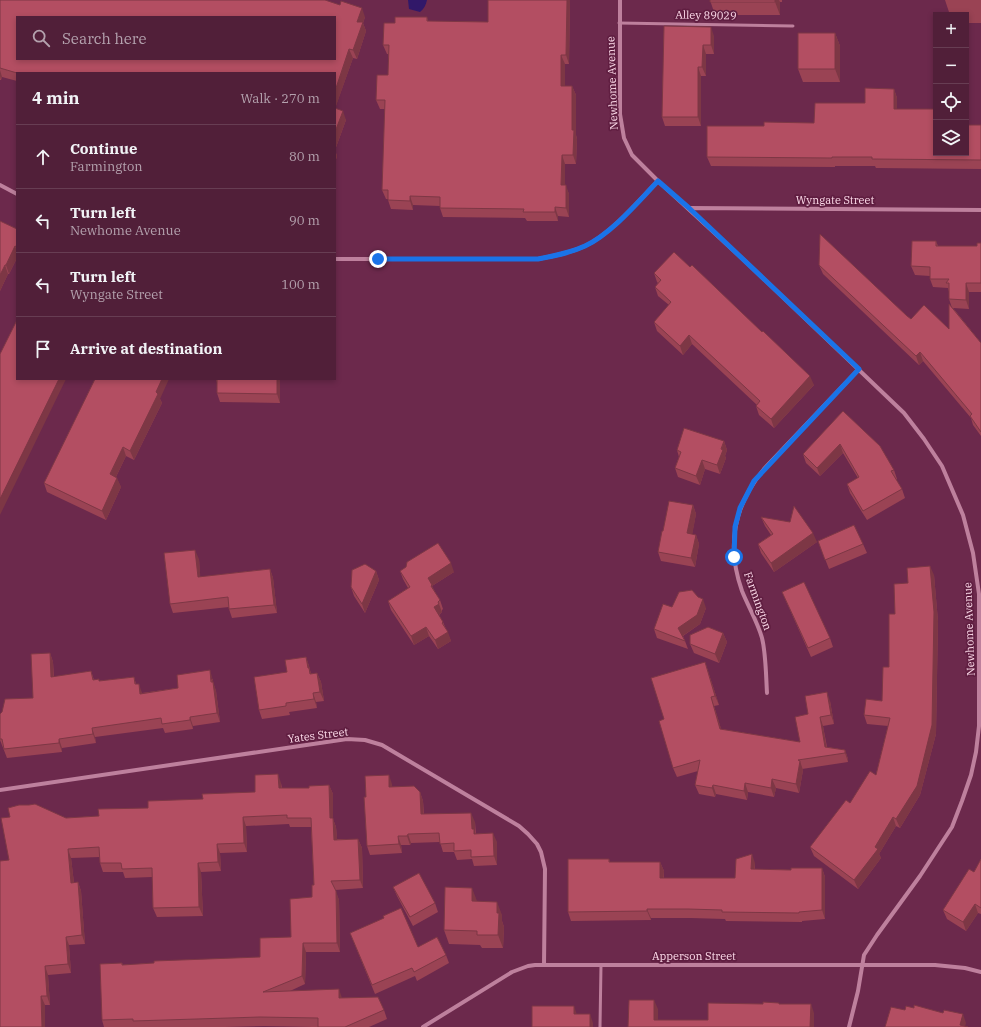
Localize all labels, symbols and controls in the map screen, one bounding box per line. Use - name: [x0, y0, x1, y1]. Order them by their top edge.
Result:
- street label: Alley 89029: [675, 7, 737, 23]
- map controls: [933, 12, 969, 156]
- button: +: [933, 12, 969, 48]
- search box: [16, 16, 336, 60]
- icon: search: [30, 27, 52, 49]
- text: Search here: [62, 29, 147, 48]
- street label: Newhome Avenue: [603, 36, 621, 130]
- button: −: [933, 48, 969, 84]
- button: locate: [933, 84, 969, 120]
- text: 4 min: [32, 87, 80, 109]
- text: Walk · 270 m: [241, 90, 320, 107]
- button: layers: [933, 120, 969, 156]
- text: Continue: [70, 139, 137, 158]
- icon: ahead: [32, 146, 54, 168]
- text: 80 m: [289, 148, 320, 165]
- text: Farmington: [70, 158, 143, 175]
- street label: Wyngate Street: [796, 193, 874, 207]
- text: Turn left: [70, 203, 136, 222]
- icon: left: [32, 210, 54, 232]
- text: 90 m: [289, 212, 320, 229]
- text: Newhome Avenue: [70, 222, 181, 239]
- route end: [369, 250, 387, 268]
- text: Turn left: [70, 267, 136, 286]
- icon: left: [32, 274, 54, 296]
- text: 100 m: [281, 276, 320, 293]
- text: Wyngate Street: [70, 286, 163, 303]
- icon: arrive: [32, 338, 54, 360]
- text: Arrive at destination: [70, 339, 222, 358]
- route start: [725, 548, 743, 566]
- street label: Farmington: [741, 570, 775, 632]
- street label: Newhome Avenue: [960, 582, 978, 676]
- street label: Yates Street: [287, 724, 349, 746]
- street label: Apperson Street: [652, 949, 736, 963]

